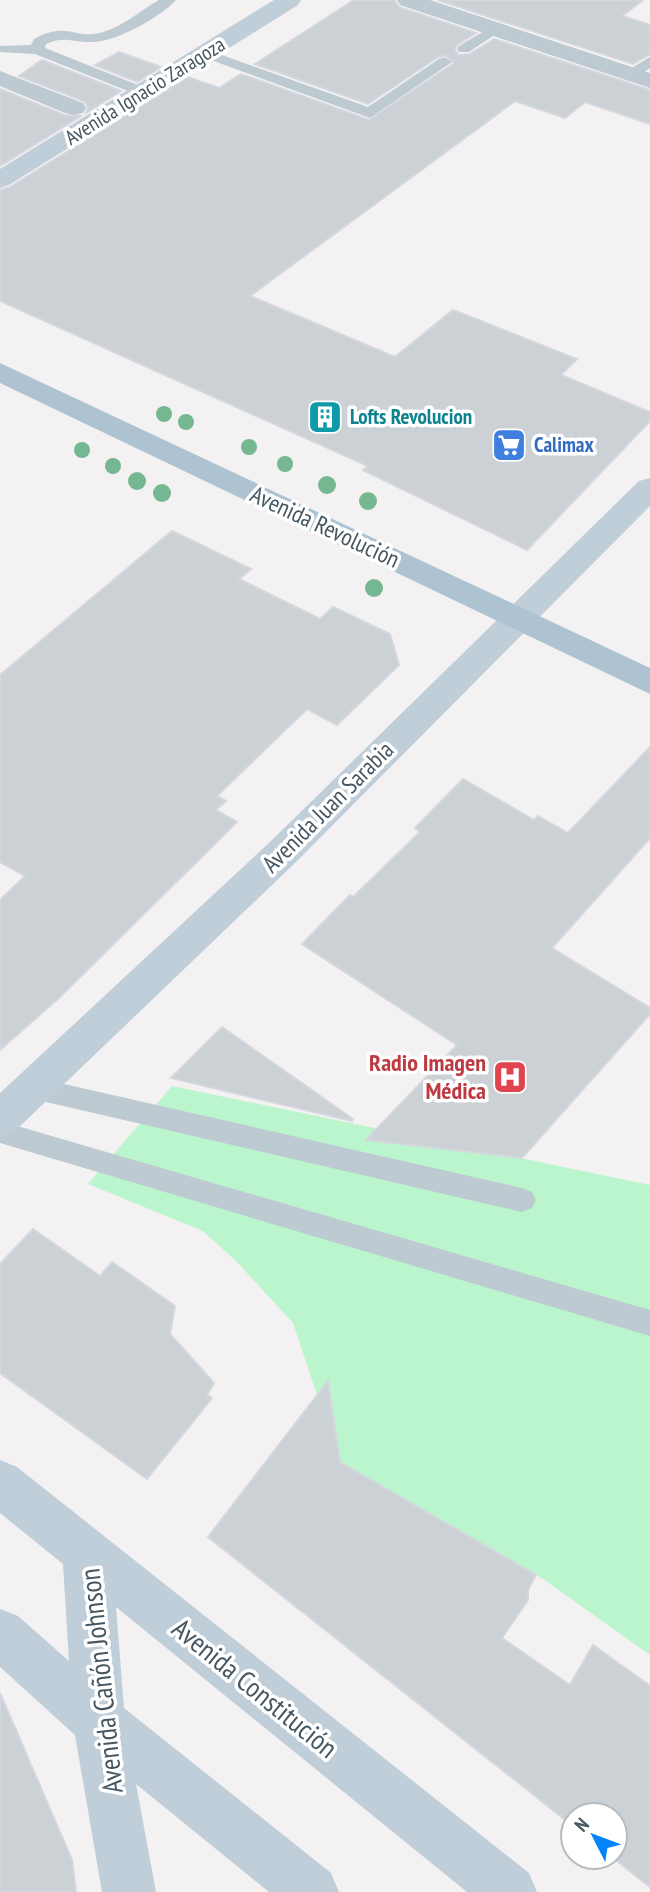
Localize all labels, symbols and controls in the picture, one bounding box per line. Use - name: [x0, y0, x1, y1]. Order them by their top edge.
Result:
- street label: Avenida Ignacio Zaragoza: [60, 30, 230, 151]
- building icon: Lofts Revolucion: [306, 398, 344, 436]
- place label: Lofts Revolucion: [350, 403, 472, 430]
- supermarket icon: Calimax: [490, 426, 528, 464]
- place label: Calimax: [534, 431, 595, 458]
- street label: Avenida Revolución: [246, 478, 405, 575]
- street label: Avenida Juan Sarabia: [255, 734, 400, 879]
- place label: Radio Imagen Médica: [369, 1047, 486, 1106]
- hospital icon: Radio Imagen Médica: [491, 1058, 529, 1096]
- street label: Avenida Cañón Johnson: [70, 1567, 131, 1795]
- street label: Avenida Constitución: [165, 1610, 346, 1766]
- north arrow: [559, 1801, 629, 1871]
- text: N: [569, 1813, 594, 1836]

